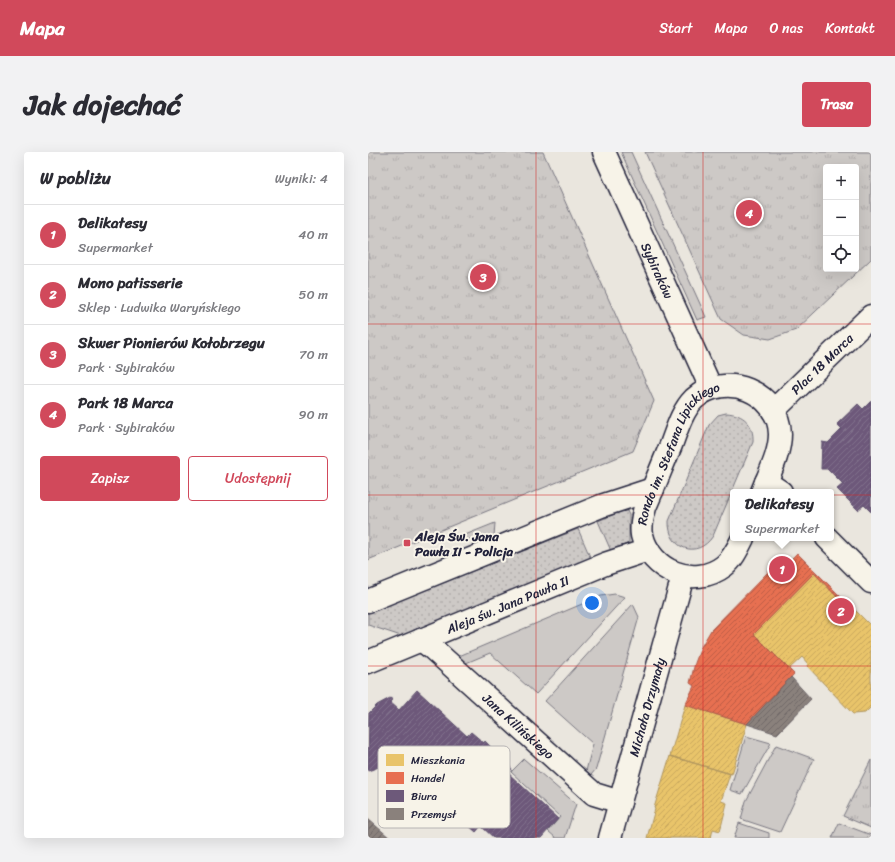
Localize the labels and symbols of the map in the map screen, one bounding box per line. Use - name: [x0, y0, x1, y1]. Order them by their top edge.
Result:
- pin: 4: [736, 198, 762, 228]
- street label: Sybiraków: [635, 238, 681, 302]
- pin: 3: [470, 262, 496, 292]
- street label: Plac 18 Marca: [785, 327, 859, 400]
- street label: Rondo im. Stefana Lipickiego: [630, 375, 722, 527]
- place label: Aleja Św. Jana Pawła II - Policja: [414, 525, 514, 563]
- marker: Aleja Św. Jana Pawła II - Policja: [402, 538, 412, 548]
- pin: 1: [769, 554, 795, 584]
- street label: Aleja św. Jana Pawła II: [441, 569, 573, 640]
- your location: [582, 593, 602, 613]
- pin: 2: [828, 596, 854, 626]
- street label: Michała Drzymały: [622, 655, 671, 759]
- street label: Jana Kilińskiego: [476, 686, 560, 765]
- legend: [378, 746, 510, 828]
- text: Mieszkania: [411, 751, 465, 770]
- text: Handel: [411, 769, 446, 788]
- text: Biura: [411, 787, 437, 806]
- text: Przemysł: [411, 805, 457, 824]

